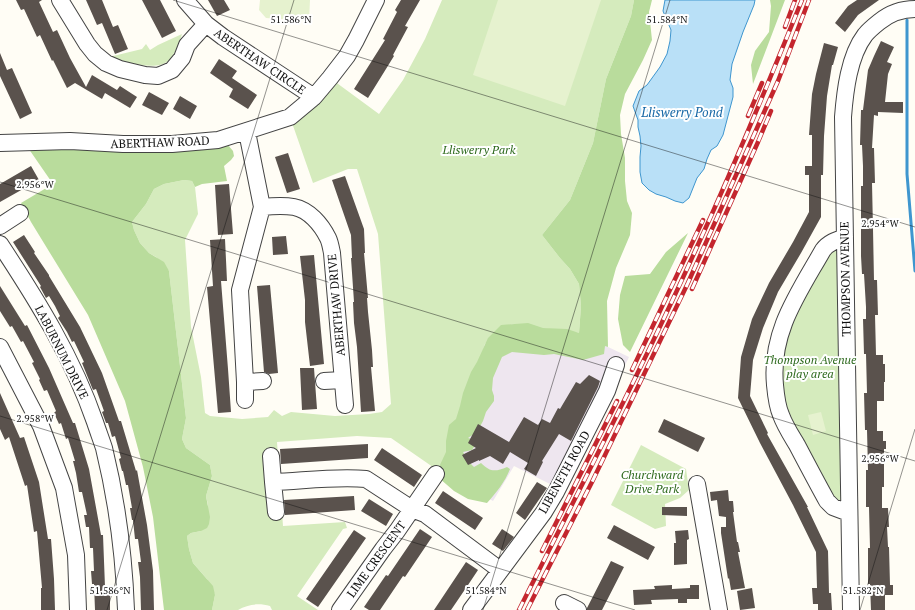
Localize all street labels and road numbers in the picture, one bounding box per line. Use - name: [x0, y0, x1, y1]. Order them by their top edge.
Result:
- street label: ABERTHAW CIRCLE: [211, 25, 309, 97]
- street label: ABERTHAW ROAD: [110, 133, 210, 151]
- street label: THOMPSON AVENUE: [836, 221, 854, 337]
- street label: ABERTHAW DRIVE: [324, 253, 348, 357]
- street label: LABURNUM DRIVE: [32, 302, 92, 402]
- street label: LIBENETH ROAD: [535, 428, 593, 516]
- street label: LIME CRESCENT: [343, 517, 409, 600]

